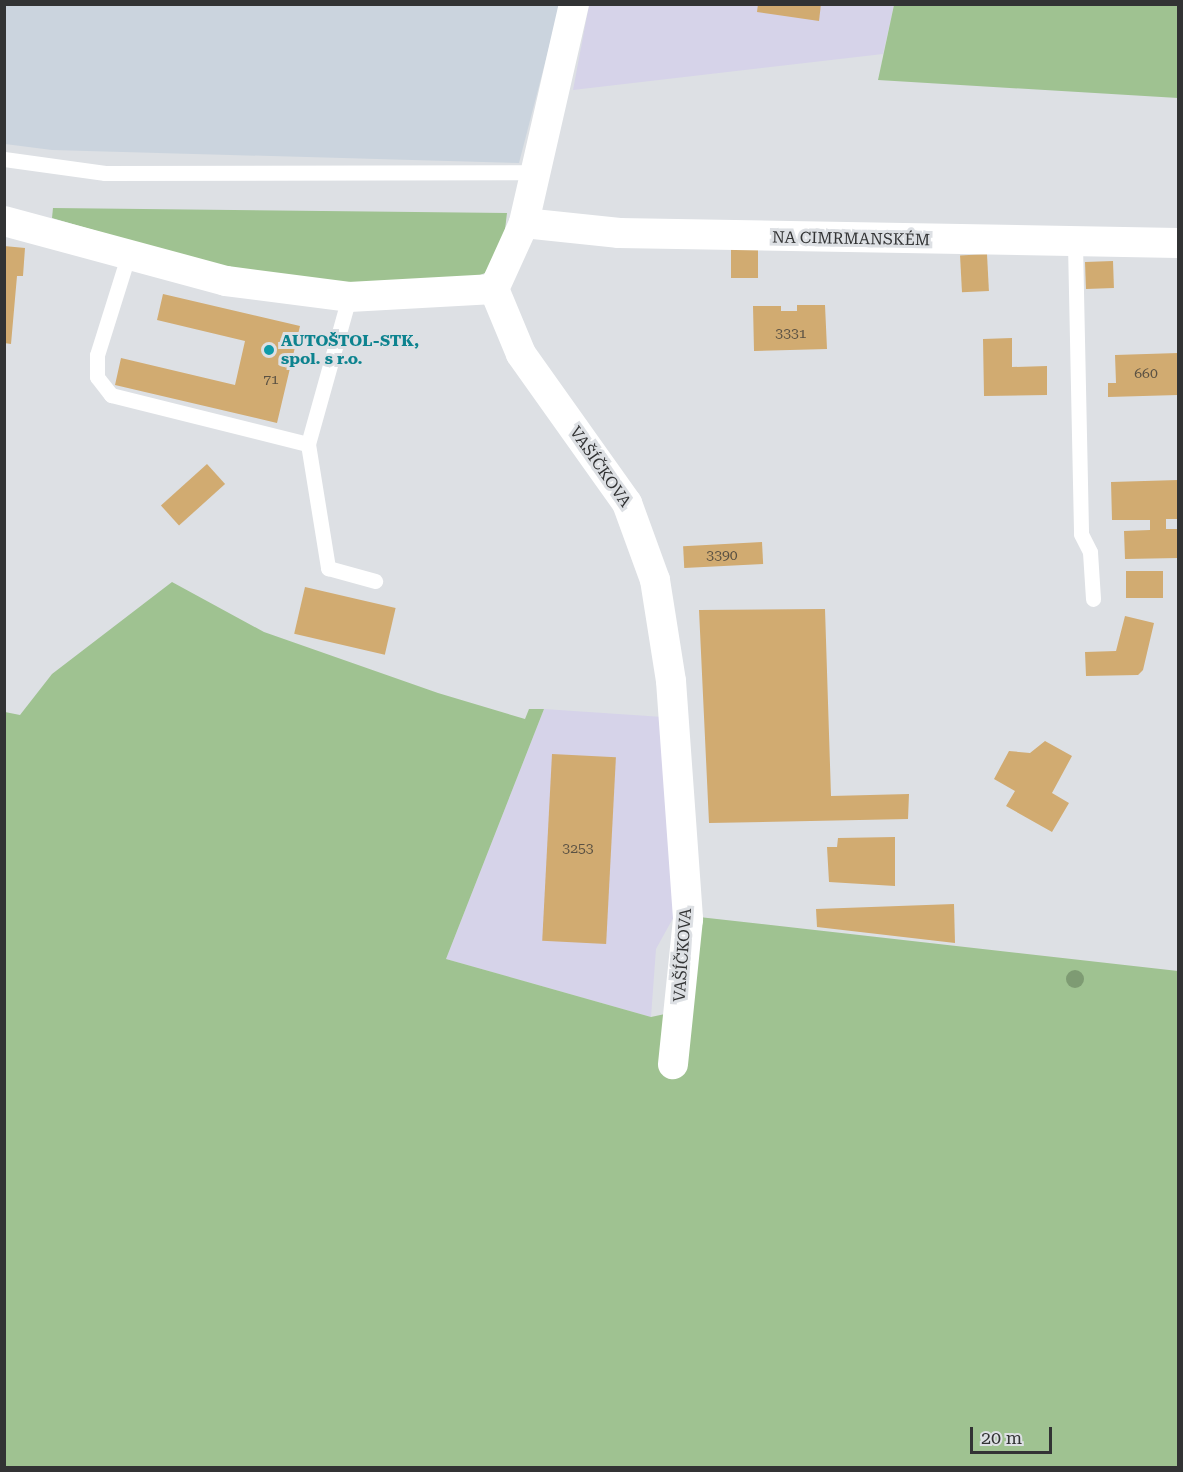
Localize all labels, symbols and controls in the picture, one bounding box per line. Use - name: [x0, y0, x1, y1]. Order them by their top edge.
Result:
- street label: NA CIMRMANSKÉM: [772, 228, 930, 250]
- house number: 3331: [775, 325, 807, 341]
- place label: AUTOŠTOL-STK, spol. s r.o.: [281, 331, 419, 369]
- marker: AUTOŠTOL-STK, spol. s r.o.: [262, 343, 276, 357]
- house number: 660: [1134, 365, 1158, 381]
- house number: 71: [263, 371, 279, 387]
- street label: VAŠÍČKOVA: [565, 423, 635, 511]
- house number: 3390: [706, 547, 738, 563]
- house number: 3253: [562, 840, 594, 856]
- street label: VAŠÍČKOVA: [670, 908, 696, 1002]
- scale bar: [973, 1415, 1056, 1453]
- text: 20 m: [981, 1427, 1022, 1448]

